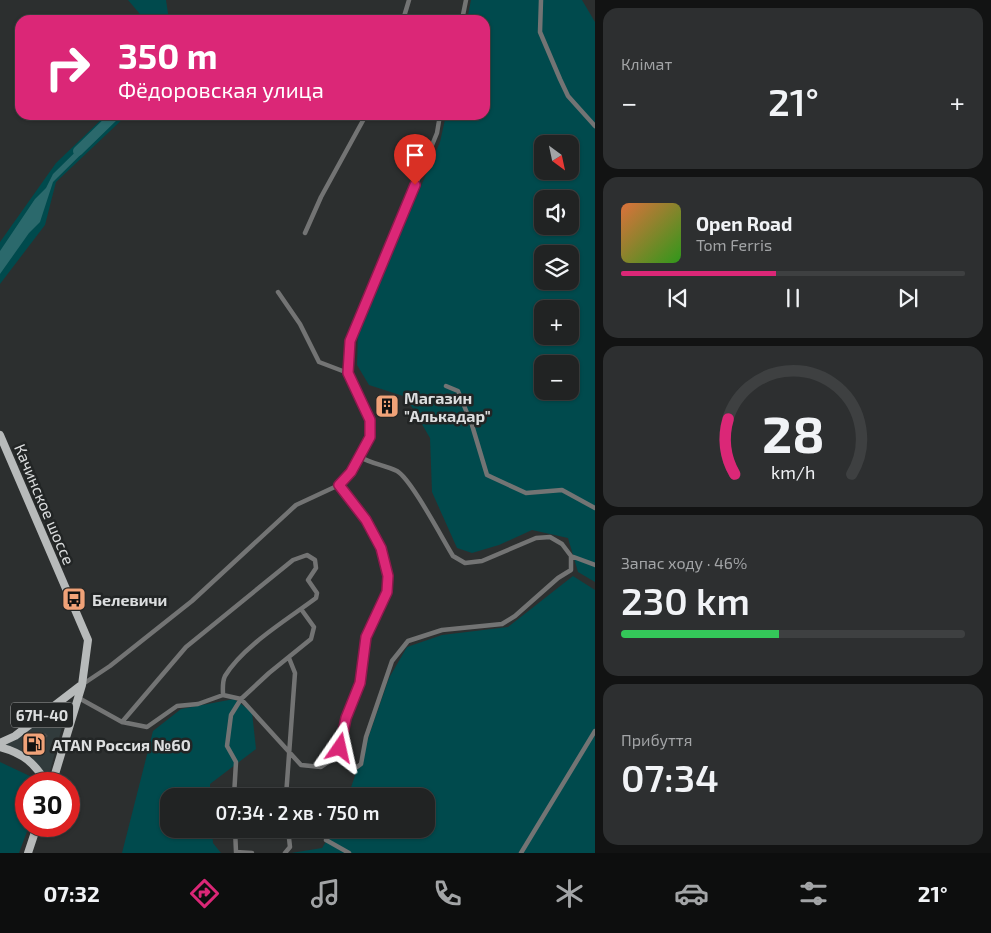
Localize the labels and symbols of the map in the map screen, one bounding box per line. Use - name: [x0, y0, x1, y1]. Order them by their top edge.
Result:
- pin: [394, 134, 436, 185]
- north arrow: [534, 135, 579, 180]
- place label: Магазин "Алькадар": [404, 388, 491, 425]
- building icon: Магазин "Алькадар": [374, 393, 400, 419]
- street label: Качинское шоссе: [11, 441, 79, 567]
- bus stop icon: Белевичи: [61, 586, 87, 612]
- place label: Белевичи: [92, 590, 167, 609]
- road number: 67H-40: [11, 702, 73, 728]
- position arrow: [313, 721, 365, 773]
- fuel station icon: ATAN Россия №60: [21, 731, 47, 757]
- place label: ATAN Россия №60: [52, 735, 191, 754]
- speed limit sign: 30: [15, 772, 80, 837]

